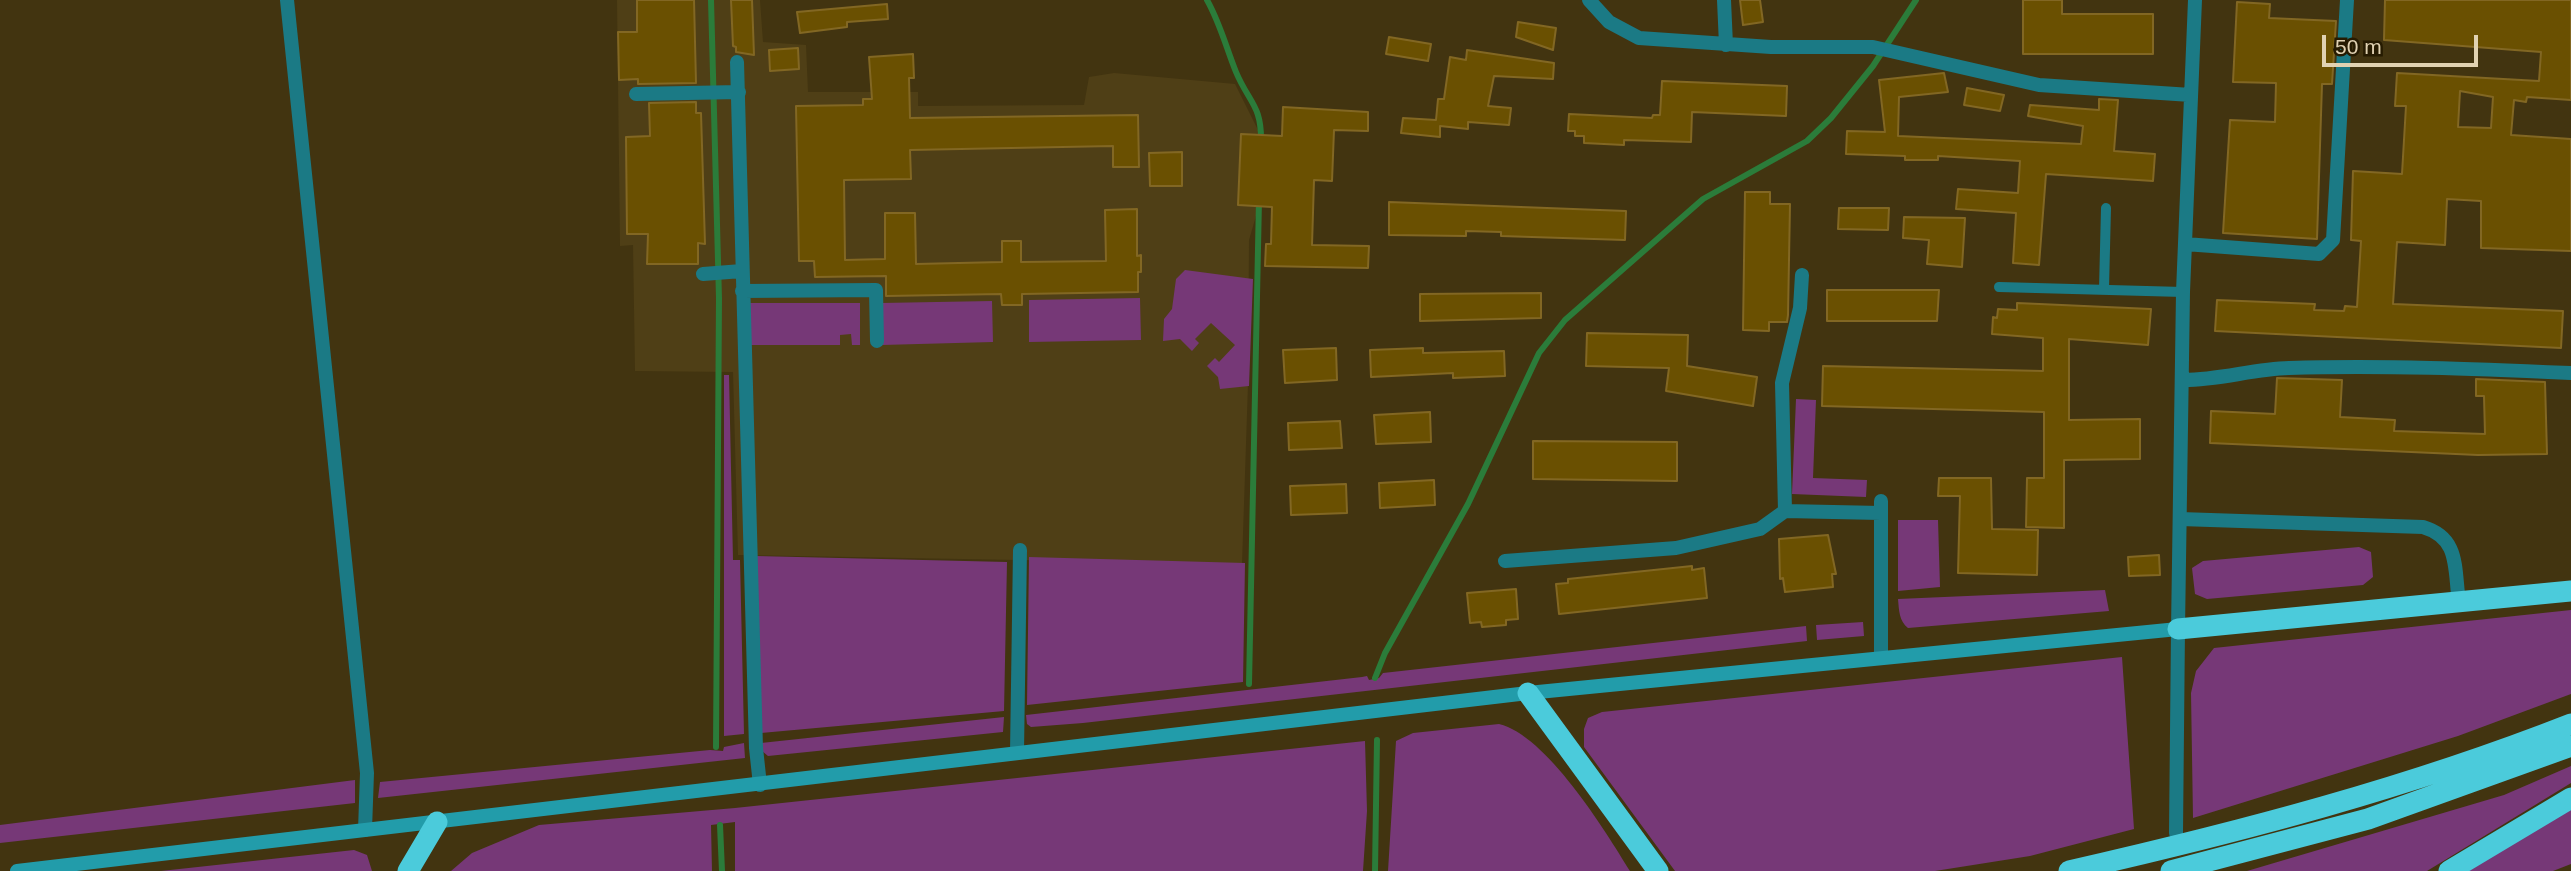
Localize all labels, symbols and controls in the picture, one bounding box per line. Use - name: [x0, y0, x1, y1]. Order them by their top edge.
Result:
- scale bar: [2326, 21, 2482, 65]
- text: 50 m: [2335, 35, 2382, 58]

